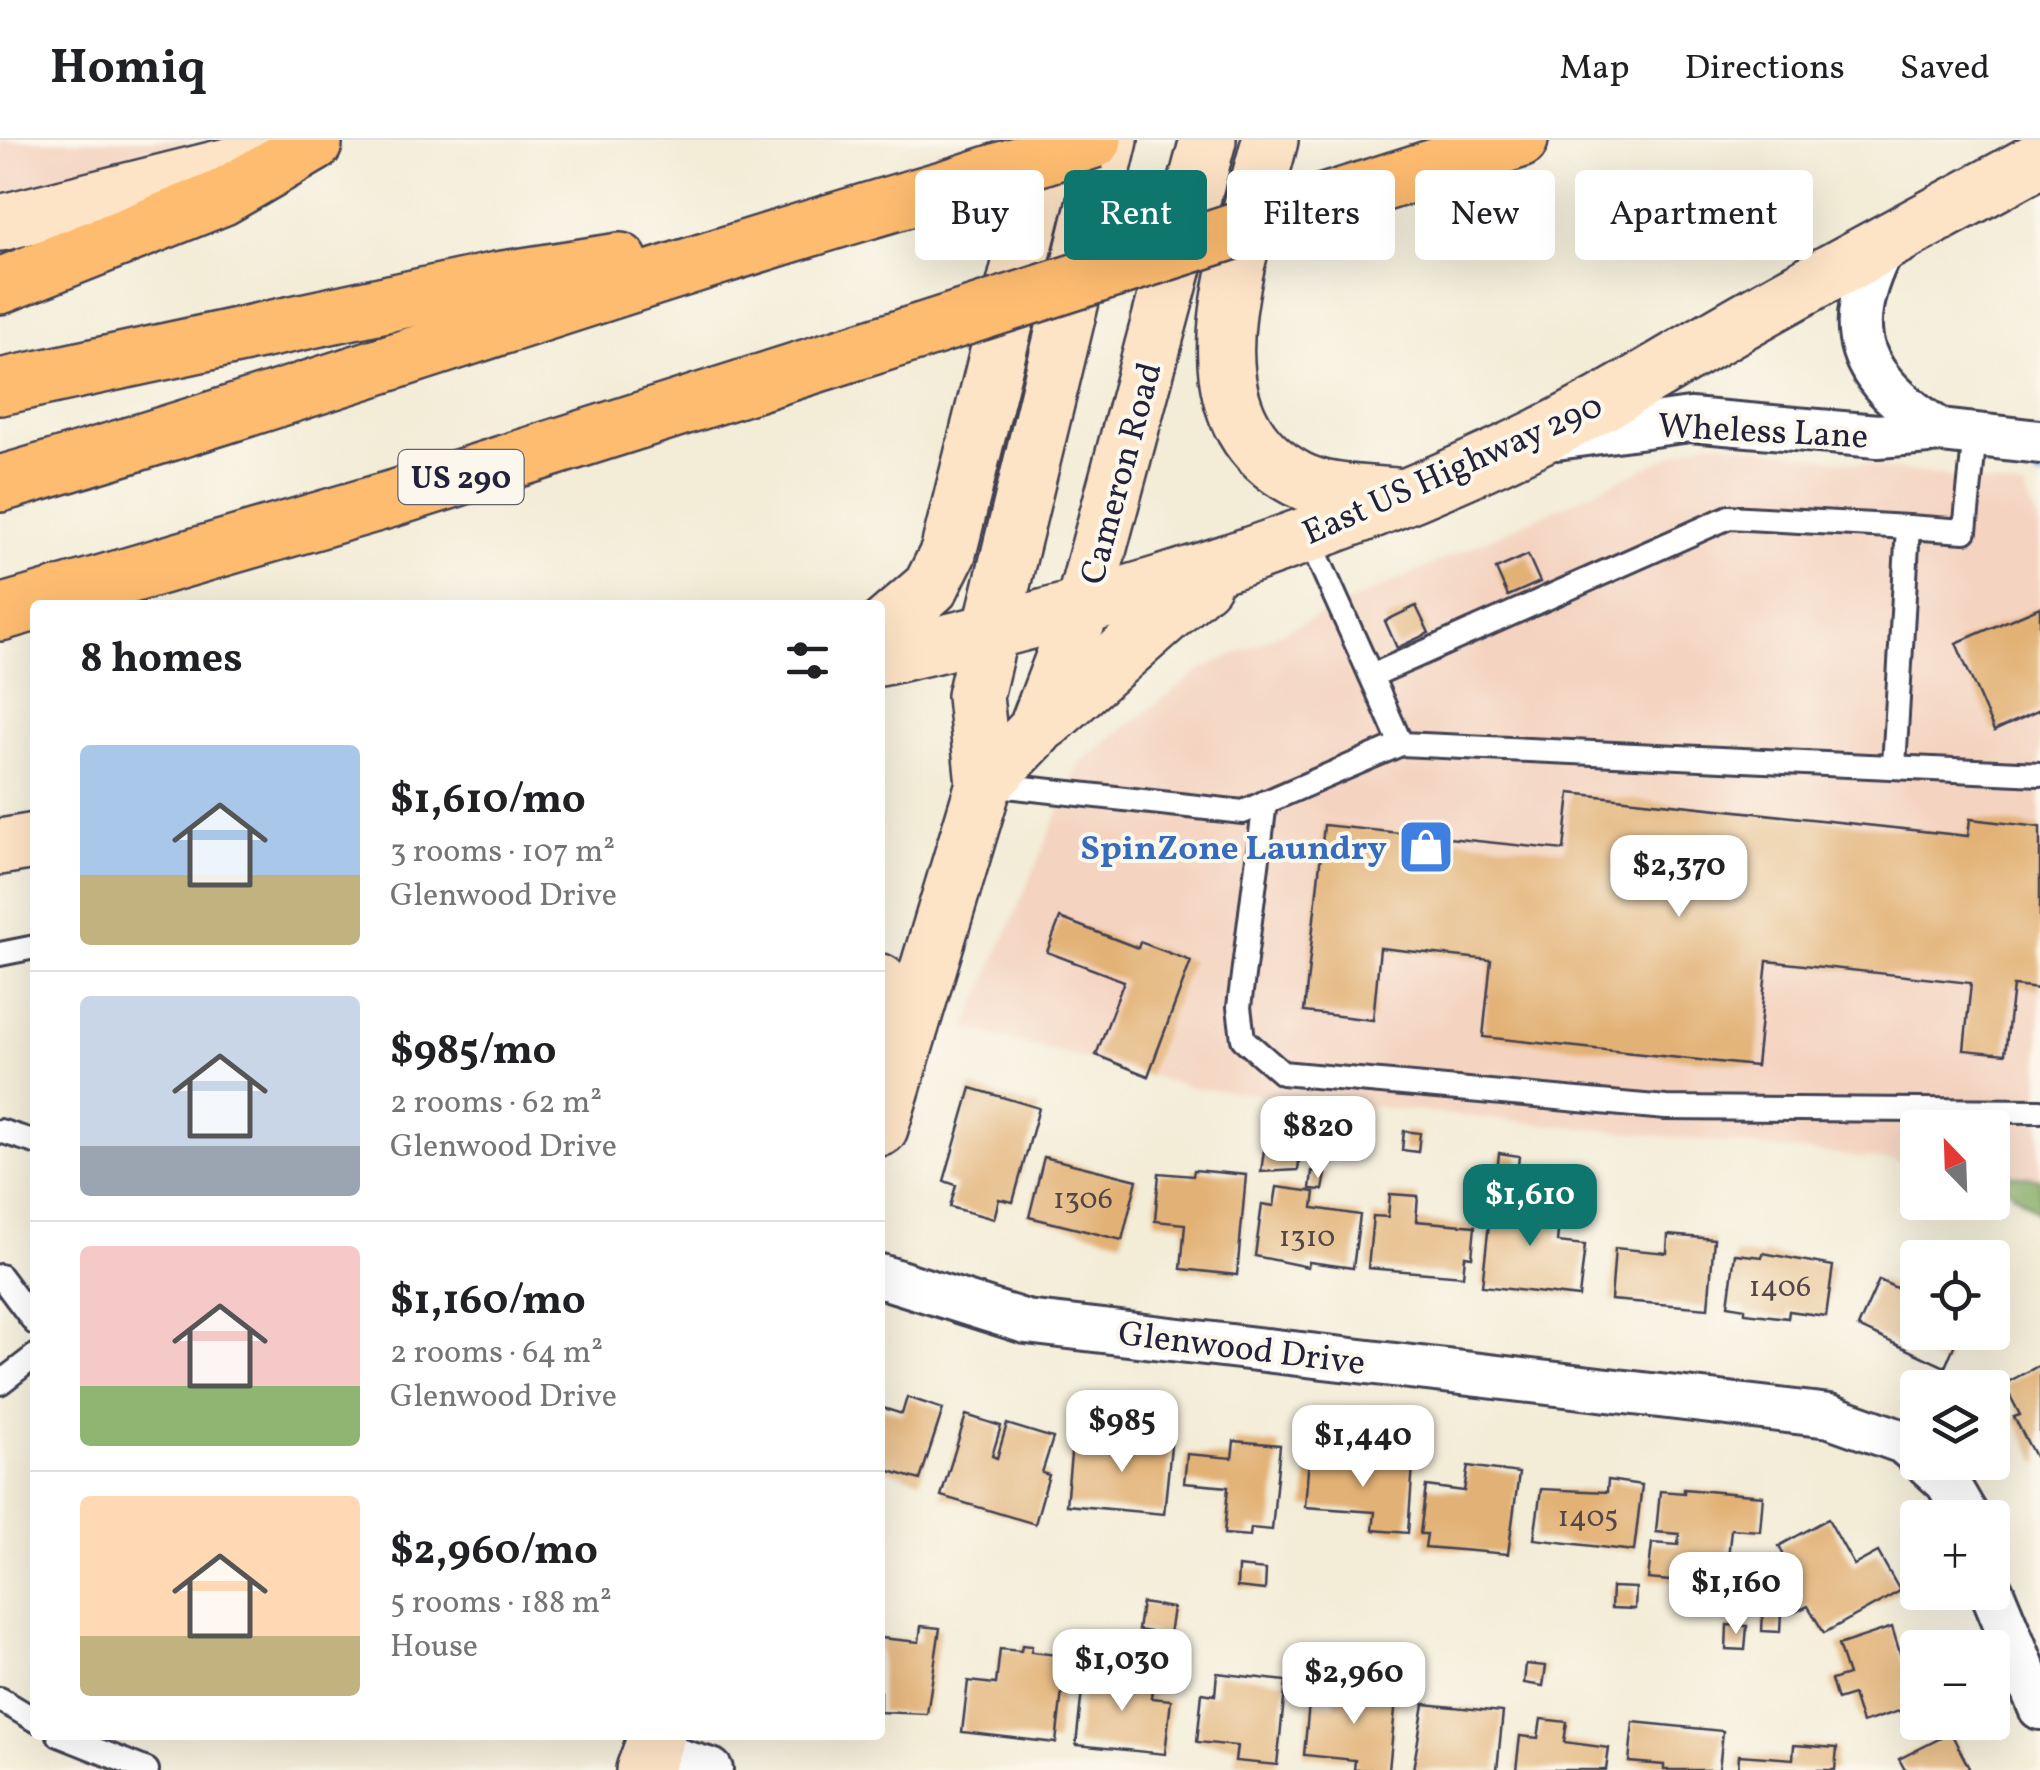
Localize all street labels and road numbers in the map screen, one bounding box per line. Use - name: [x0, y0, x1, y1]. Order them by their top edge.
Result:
- street label: Cameron Road: [1070, 357, 1176, 590]
- street label: East US Highway 290: [1296, 383, 1611, 558]
- street label: Wheless Lane: [1656, 404, 1869, 462]
- road number: US 290: [398, 450, 524, 504]
- street label: Glenwood Drive: [1115, 1311, 1368, 1389]

